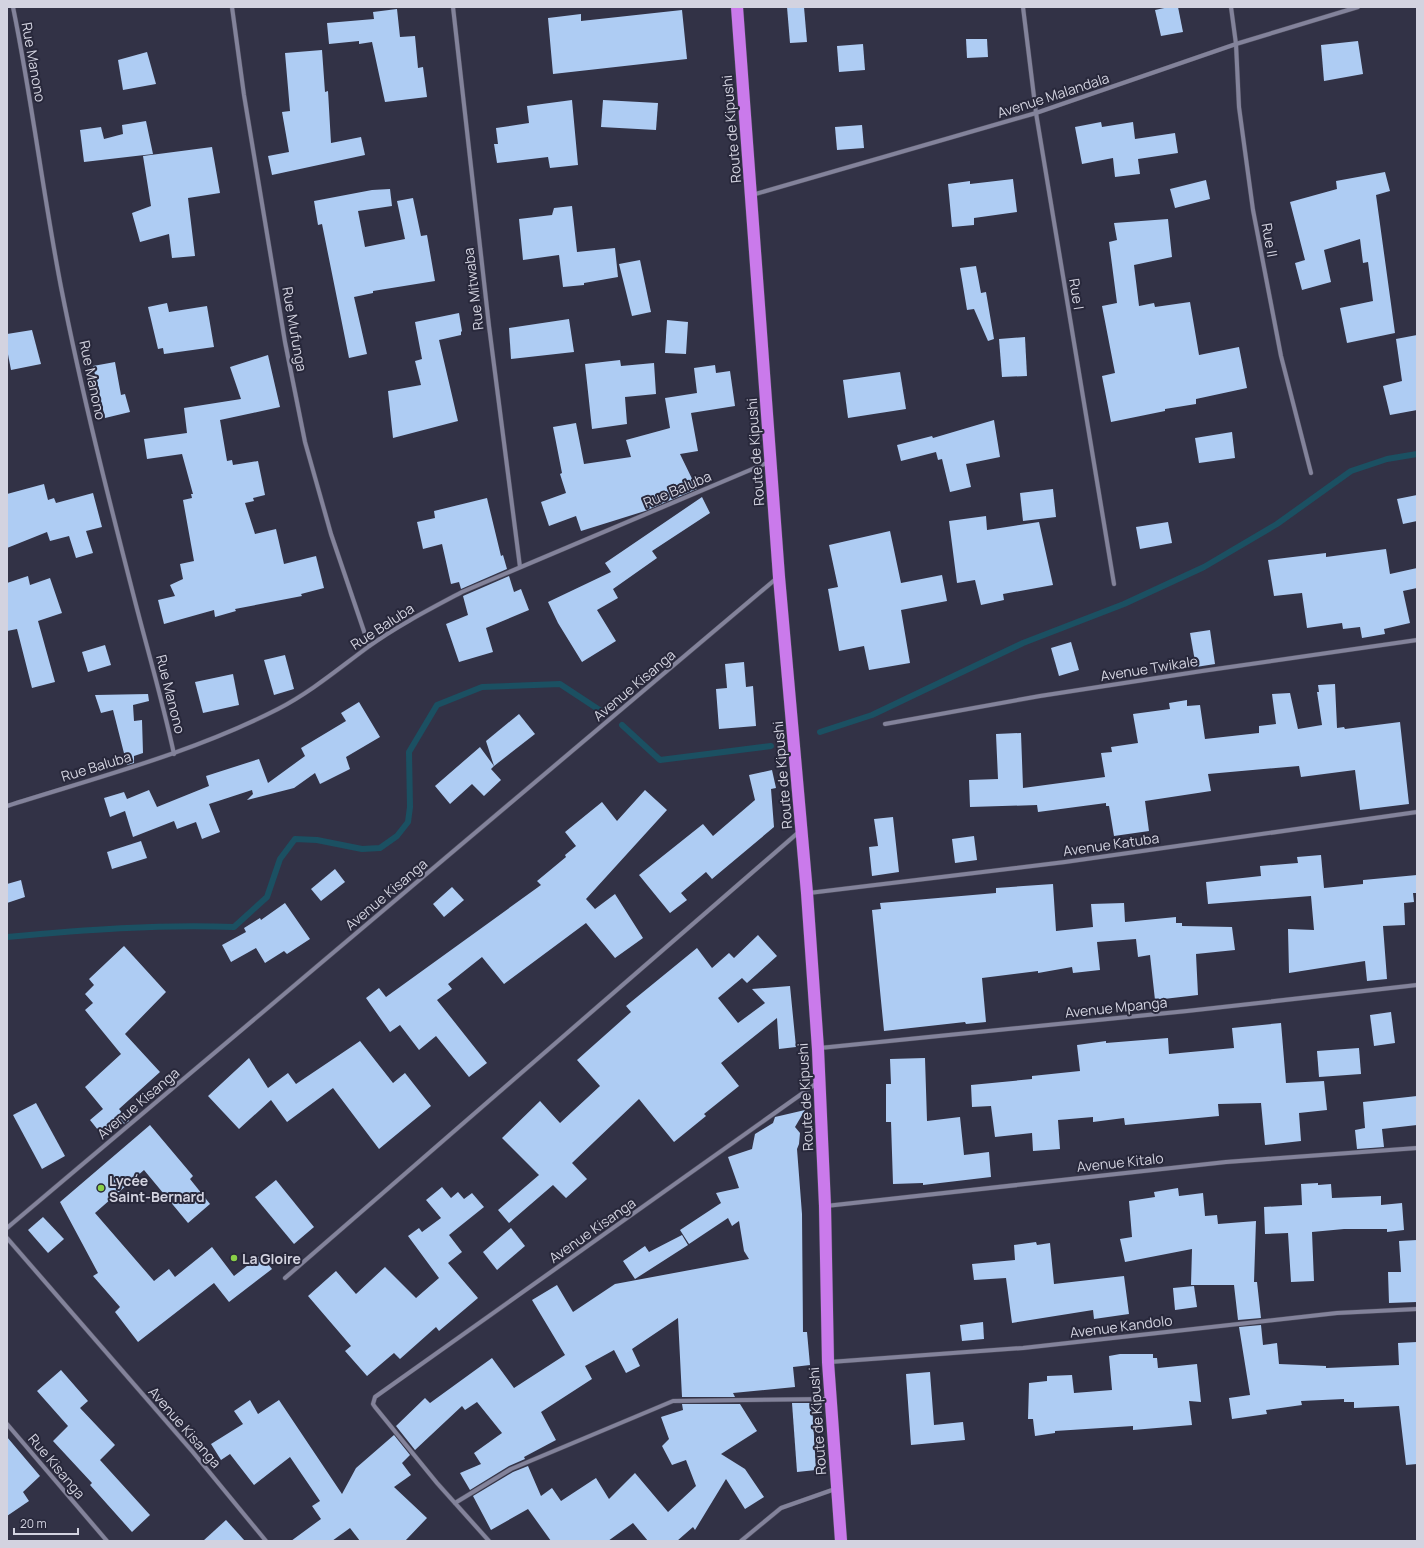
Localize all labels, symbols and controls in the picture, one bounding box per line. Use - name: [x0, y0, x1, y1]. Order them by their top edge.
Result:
- street label: Rue Manono: [18, 21, 50, 103]
- street label: Avenue Malandala: [995, 68, 1111, 122]
- street label: Route de Kipushi: [717, 74, 745, 184]
- street label: Rue II: [1258, 221, 1282, 259]
- street label: Rue Mitwaba: [459, 247, 487, 331]
- street label: Rue I: [1065, 277, 1089, 311]
- street label: Rue Mufunga: [278, 285, 312, 373]
- street label: Rue Manono: [75, 339, 111, 421]
- street label: Route de Kipushi: [742, 397, 768, 507]
- street label: Rue Baluba: [640, 466, 714, 512]
- street label: Rue Baluba: [347, 598, 417, 654]
- street label: Avenue Kisanga: [589, 645, 679, 725]
- street label: Avenue Twikale: [1099, 651, 1199, 685]
- street label: Rue Manono: [152, 653, 190, 735]
- street label: Route de Kipushi: [768, 720, 796, 830]
- street label: Rue Baluba: [59, 746, 133, 786]
- street label: Avenue Katuba: [1062, 828, 1160, 860]
- street label: Avenue Kisanga: [341, 854, 431, 934]
- street label: Avenue Mpanga: [1064, 992, 1168, 1022]
- street label: Route de Kipushi: [793, 1043, 817, 1151]
- street label: Avenue Kisanga: [93, 1063, 183, 1143]
- street label: Avenue Kitalo: [1076, 1148, 1164, 1176]
- place label: Lycée Saint-Bernard: [109, 1171, 205, 1206]
- marker: Lycée Saint-Bernard: [96, 1183, 106, 1193]
- street label: Avenue Kisanga: [545, 1193, 639, 1267]
- place label: La Gloire: [242, 1249, 301, 1268]
- marker: La Gloire: [229, 1253, 239, 1263]
- street label: Avenue Kandolo: [1069, 1310, 1173, 1342]
- street label: Route de Kipushi: [804, 1366, 830, 1476]
- street label: Avenue Kisanga: [144, 1382, 226, 1472]
- street label: Rue Kisanga: [24, 1430, 90, 1502]
- scale bar: [14, 1510, 78, 1536]
- text: 20 m: [20, 1515, 47, 1532]

